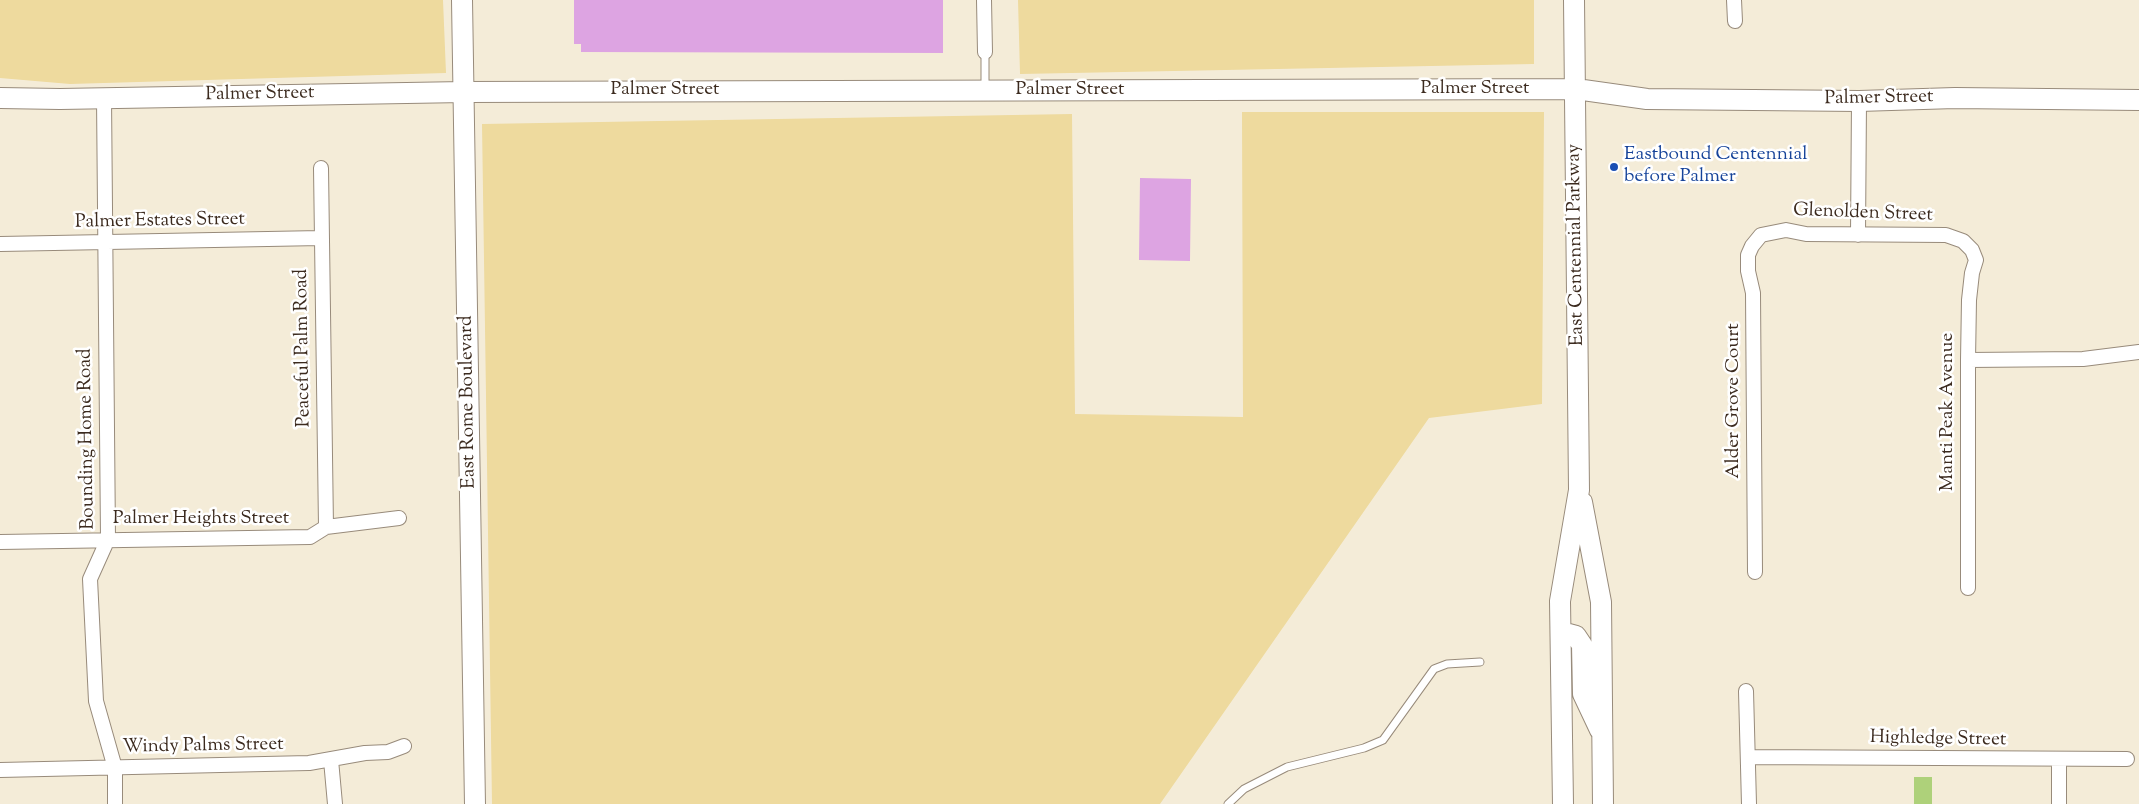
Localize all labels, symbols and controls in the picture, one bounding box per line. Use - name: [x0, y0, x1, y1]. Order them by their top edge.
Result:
- street label: Palmer Street: [1420, 79, 1530, 101]
- street label: Palmer Street: [610, 80, 720, 102]
- street label: Palmer Street: [1015, 80, 1125, 102]
- street label: Palmer Street: [205, 83, 315, 107]
- street label: Palmer Street: [1824, 87, 1934, 111]
- street label: East Centennial Parkway: [1564, 144, 1590, 346]
- place label: Eastbound Centennial before Palmer: [1624, 145, 1808, 189]
- marker: Eastbound Centennial before Palmer: [1608, 161, 1620, 173]
- street label: Glenolden Street: [1793, 200, 1933, 228]
- street label: Palmer Estates Street: [75, 209, 245, 235]
- street label: Peaceful Palm Road: [291, 269, 317, 427]
- street label: East Rome Boulevard: [456, 315, 482, 489]
- street label: Alder Grove Court: [1724, 323, 1746, 479]
- street label: Manti Peak Avenue: [1938, 333, 1960, 491]
- street label: Bounding Home Road: [75, 348, 101, 530]
- street label: Palmer Heights Street: [113, 509, 289, 531]
- street label: Highledge Street: [1870, 727, 2006, 753]
- street label: Windy Palms Street: [122, 734, 284, 760]

